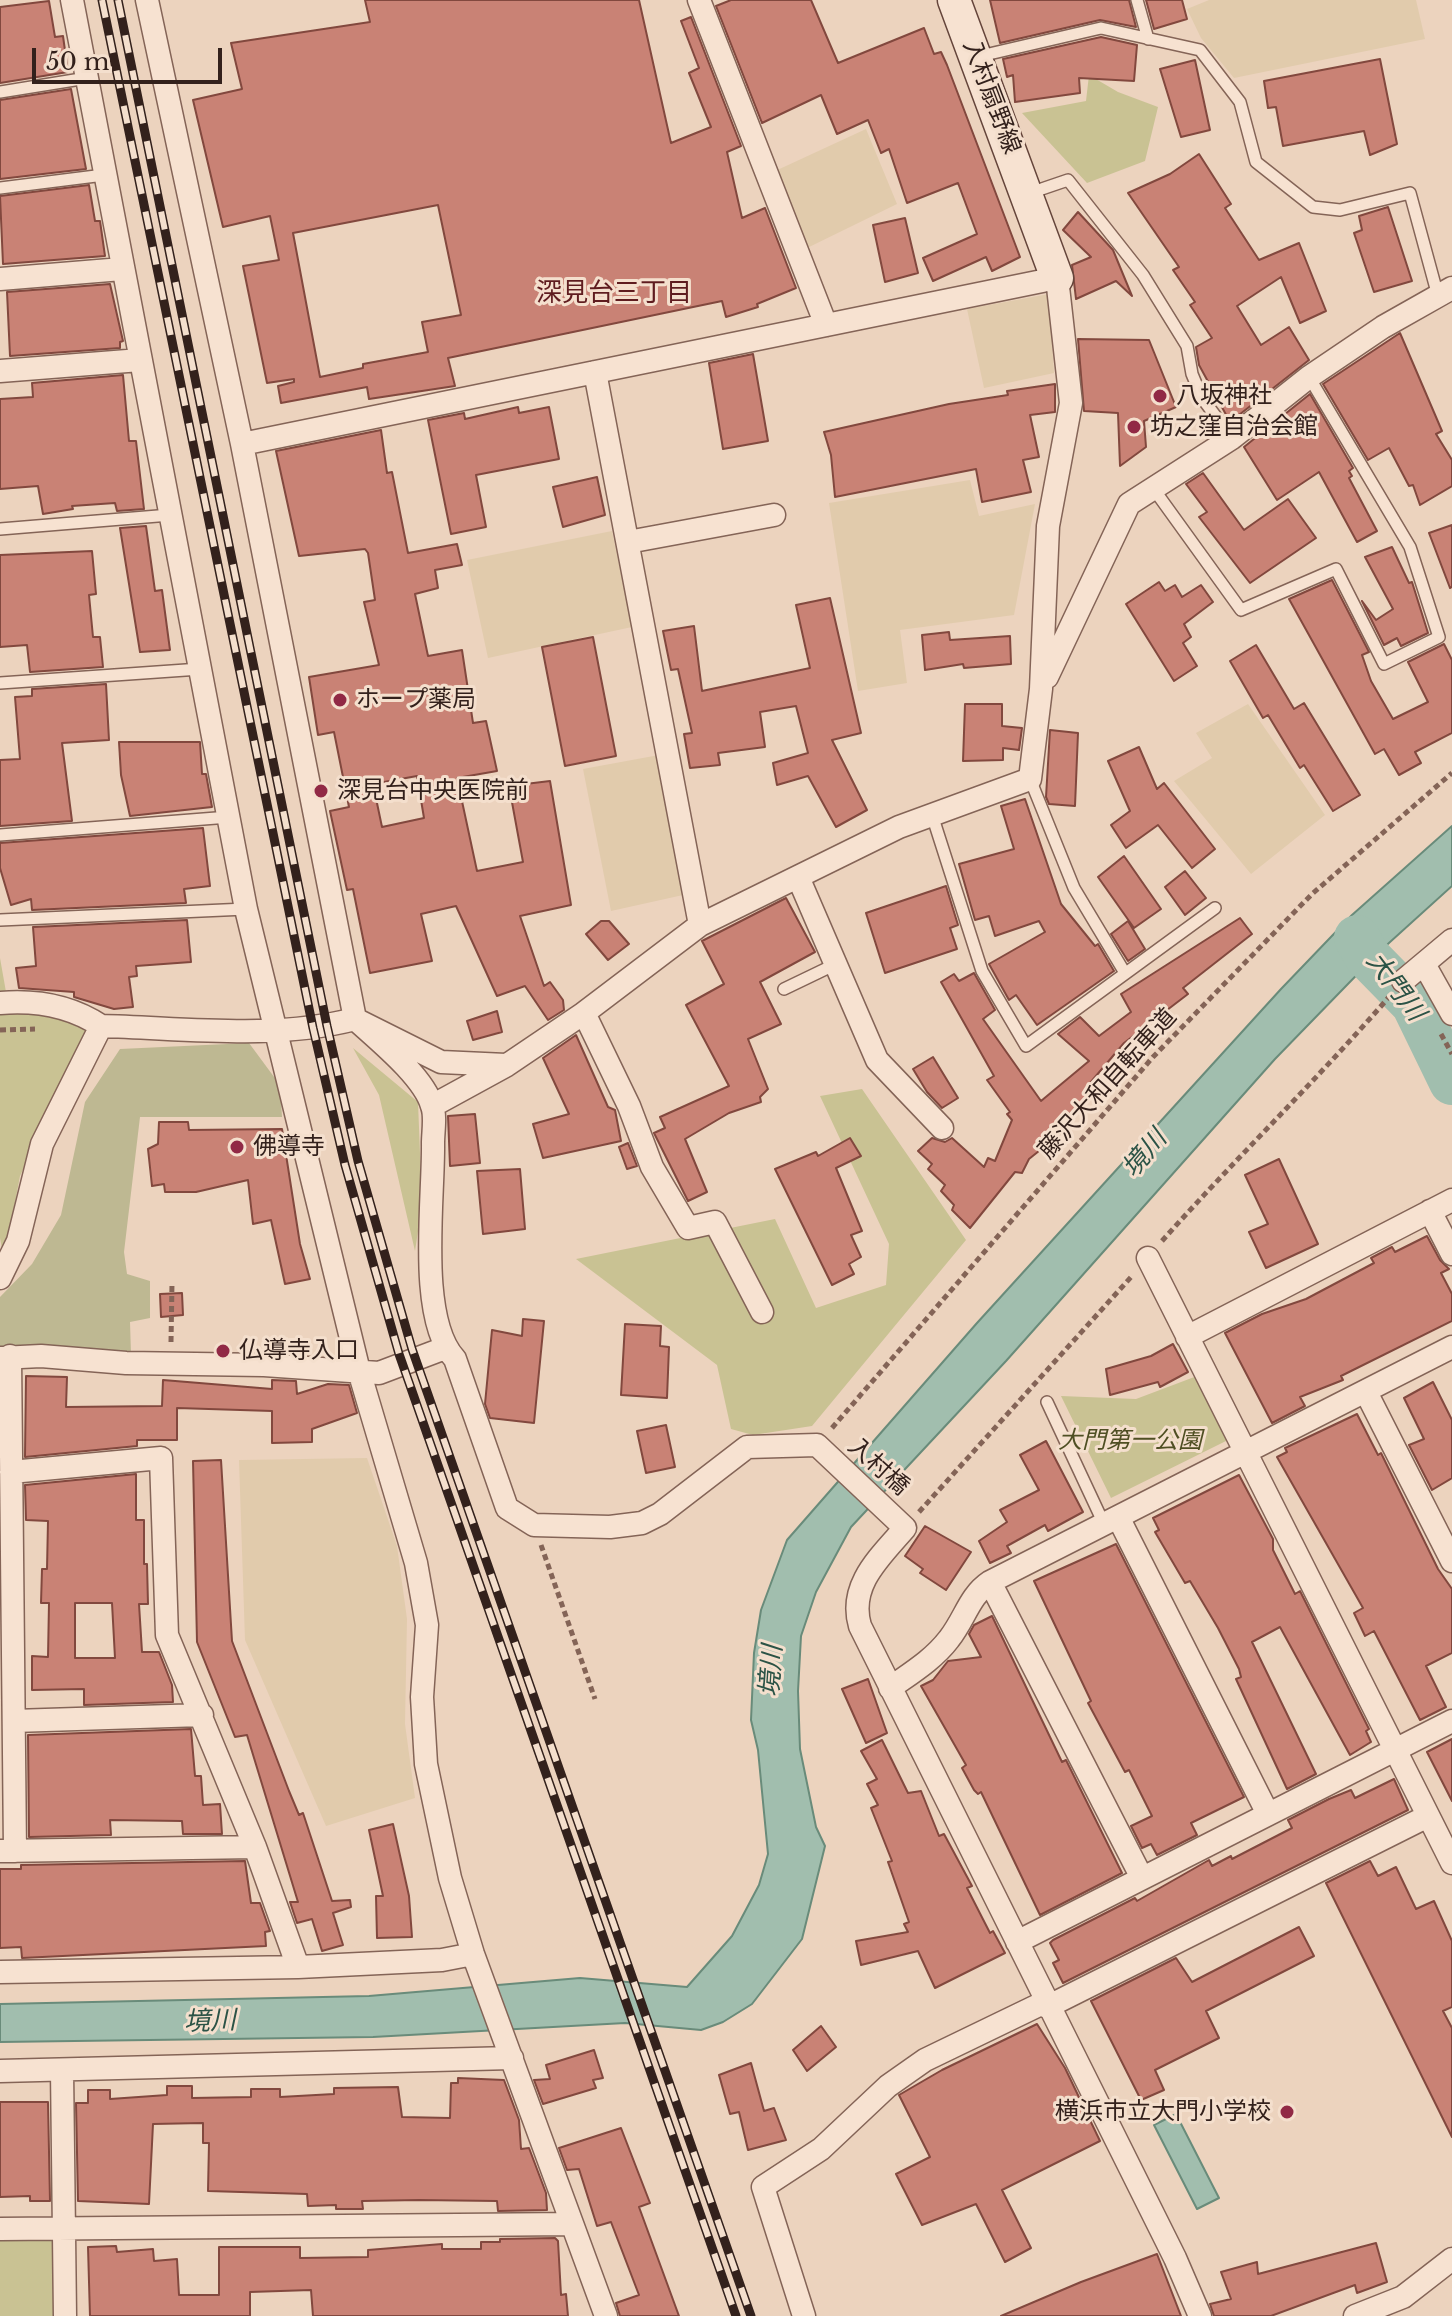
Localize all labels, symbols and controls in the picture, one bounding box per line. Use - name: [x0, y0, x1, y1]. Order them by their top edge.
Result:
- scale bar: [36, 32, 226, 82]
- street label: 入村扇野線: [956, 36, 1026, 158]
- text: 50 m: [46, 47, 109, 76]
- district label: 深見台三丁目: [536, 278, 692, 310]
- place label: 八坂神社: [1176, 382, 1272, 410]
- marker: 八坂神社: [1151, 387, 1169, 405]
- place label: 坊之窪自治会館: [1150, 413, 1318, 441]
- marker: 坊之窪自治会館: [1125, 418, 1143, 436]
- place label: ホープ薬局: [356, 686, 476, 714]
- marker: ホープ薬局: [331, 691, 349, 709]
- place label: 深見台中央医院前: [337, 777, 529, 805]
- marker: 深見台中央医院前: [312, 782, 330, 800]
- water label: 大門川: [1359, 946, 1431, 1028]
- street label: 藤沢大和自転車道: [1033, 1003, 1183, 1165]
- water label: 境川: [1116, 1124, 1174, 1184]
- place label: 佛導寺: [253, 1133, 325, 1161]
- marker: 佛導寺: [228, 1138, 246, 1156]
- place label: 仏導寺入口: [239, 1337, 359, 1365]
- marker: 仏導寺入口: [214, 1342, 232, 1360]
- park label: 大門第一公園: [1058, 1427, 1202, 1455]
- street label: 入村橋: [842, 1432, 914, 1502]
- water label: 境川: [755, 1644, 789, 1698]
- water label: 境川: [183, 2006, 237, 2038]
- place label: 横浜市立大門小学校: [1055, 2098, 1271, 2126]
- marker: 横浜市立大門小学校: [1278, 2103, 1296, 2121]

